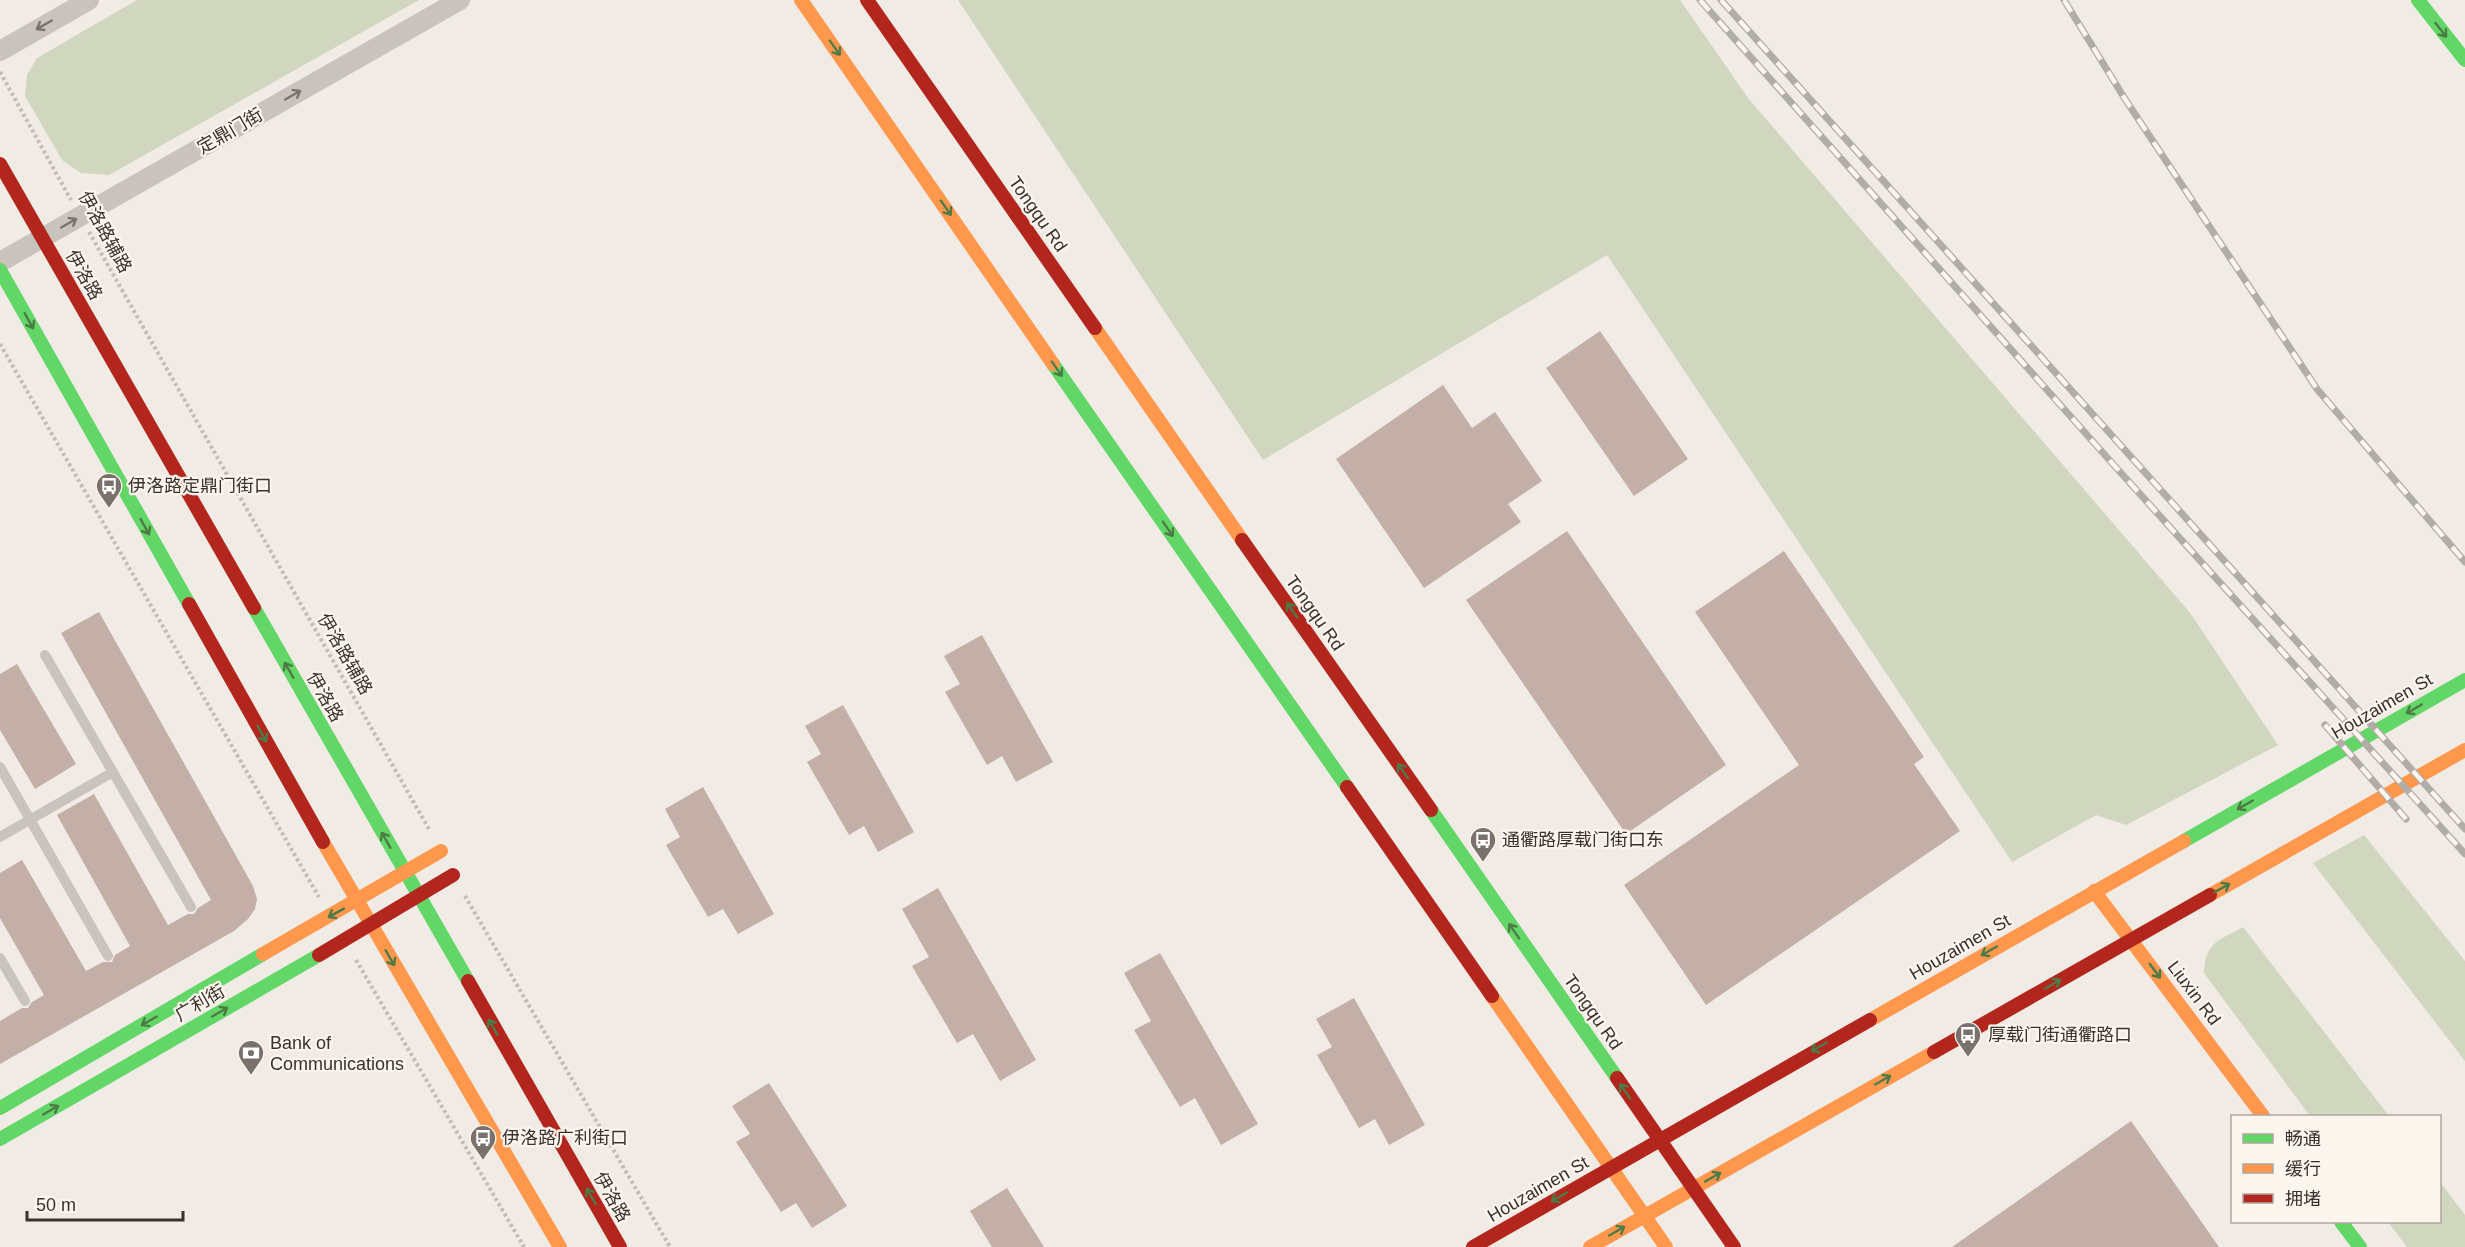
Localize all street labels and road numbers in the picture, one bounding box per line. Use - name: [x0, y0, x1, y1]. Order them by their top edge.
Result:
- street label: 定鼎门街: [194, 104, 266, 158]
- street label: Tongqu Rd: [1005, 173, 1071, 255]
- street label: 伊洛路辅路: [74, 187, 136, 277]
- street label: 伊洛路: [61, 246, 107, 304]
- street label: Tongqu Rd: [1282, 572, 1348, 654]
- street label: 伊洛路辅路: [313, 610, 377, 698]
- street label: 伊洛路: [302, 668, 348, 726]
- street label: Houzaimen St: [2328, 669, 2436, 743]
- street label: Houzaimen St: [1906, 910, 2014, 984]
- street label: Liuxin Rd: [2163, 957, 2225, 1029]
- street label: Tongqu Rd: [1560, 971, 1626, 1053]
- street label: 广利街: [172, 981, 228, 1025]
- street label: Houzaimen St: [1484, 1152, 1592, 1226]
- street label: 伊洛路: [590, 1169, 634, 1225]

